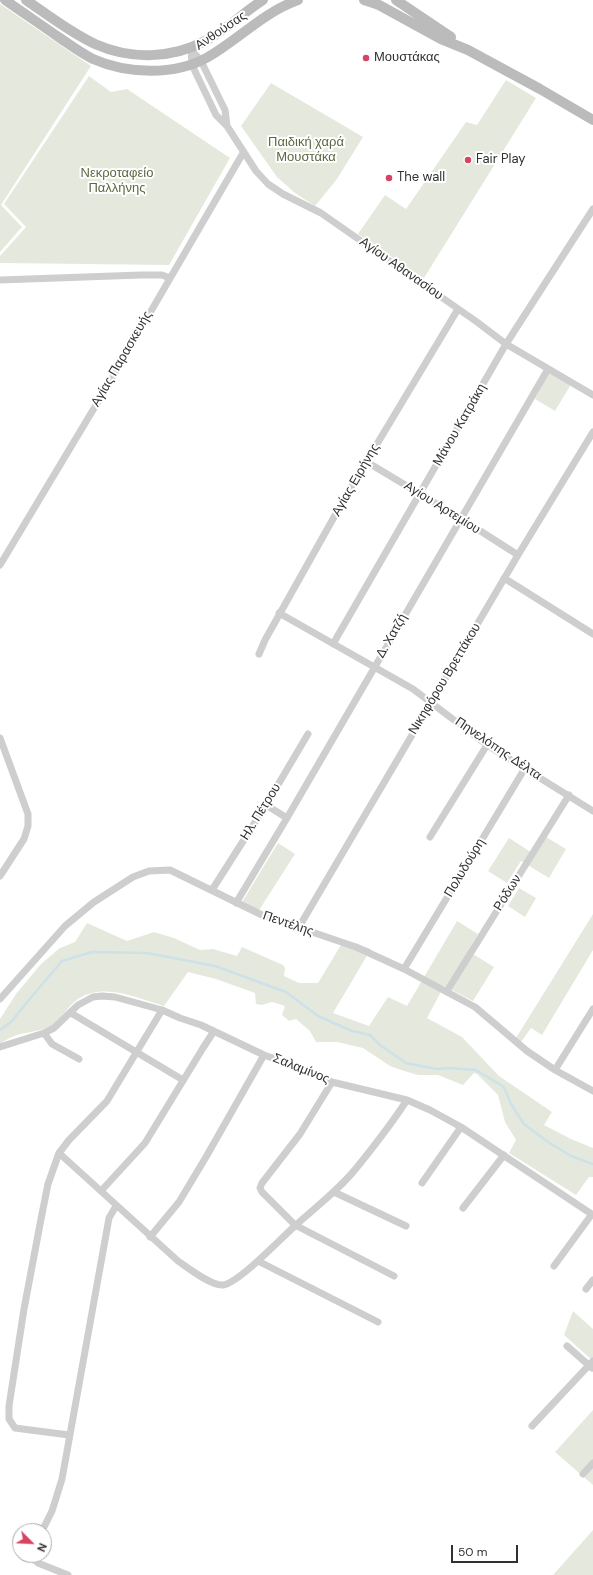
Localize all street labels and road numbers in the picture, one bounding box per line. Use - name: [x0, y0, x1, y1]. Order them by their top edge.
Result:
- street label: Ανθούσας: [192, 8, 250, 54]
- street label: Αγίου Αθανασίου: [356, 234, 446, 304]
- street label: Αγίας Παρασκευής: [88, 308, 156, 410]
- street label: Μάνου Κατράκη: [430, 381, 490, 469]
- street label: Αγίας Ειρήνης: [329, 441, 383, 519]
- street label: Αγίου Αρτεμίου: [401, 478, 483, 538]
- street label: Δ. Χατζή: [373, 611, 411, 661]
- street label: Νικηφόρου Βρεττάκου: [406, 621, 484, 737]
- street label: Πηνελόπης Δέλτα: [452, 714, 544, 784]
- street label: Ηλ. Πέτρου: [237, 781, 285, 843]
- street label: Πολυδούρη: [441, 836, 489, 900]
- street label: Ρόδων: [491, 872, 525, 914]
- street label: Πεντέλης: [261, 908, 315, 940]
- street label: Σαλαμίνος: [270, 1051, 332, 1087]

